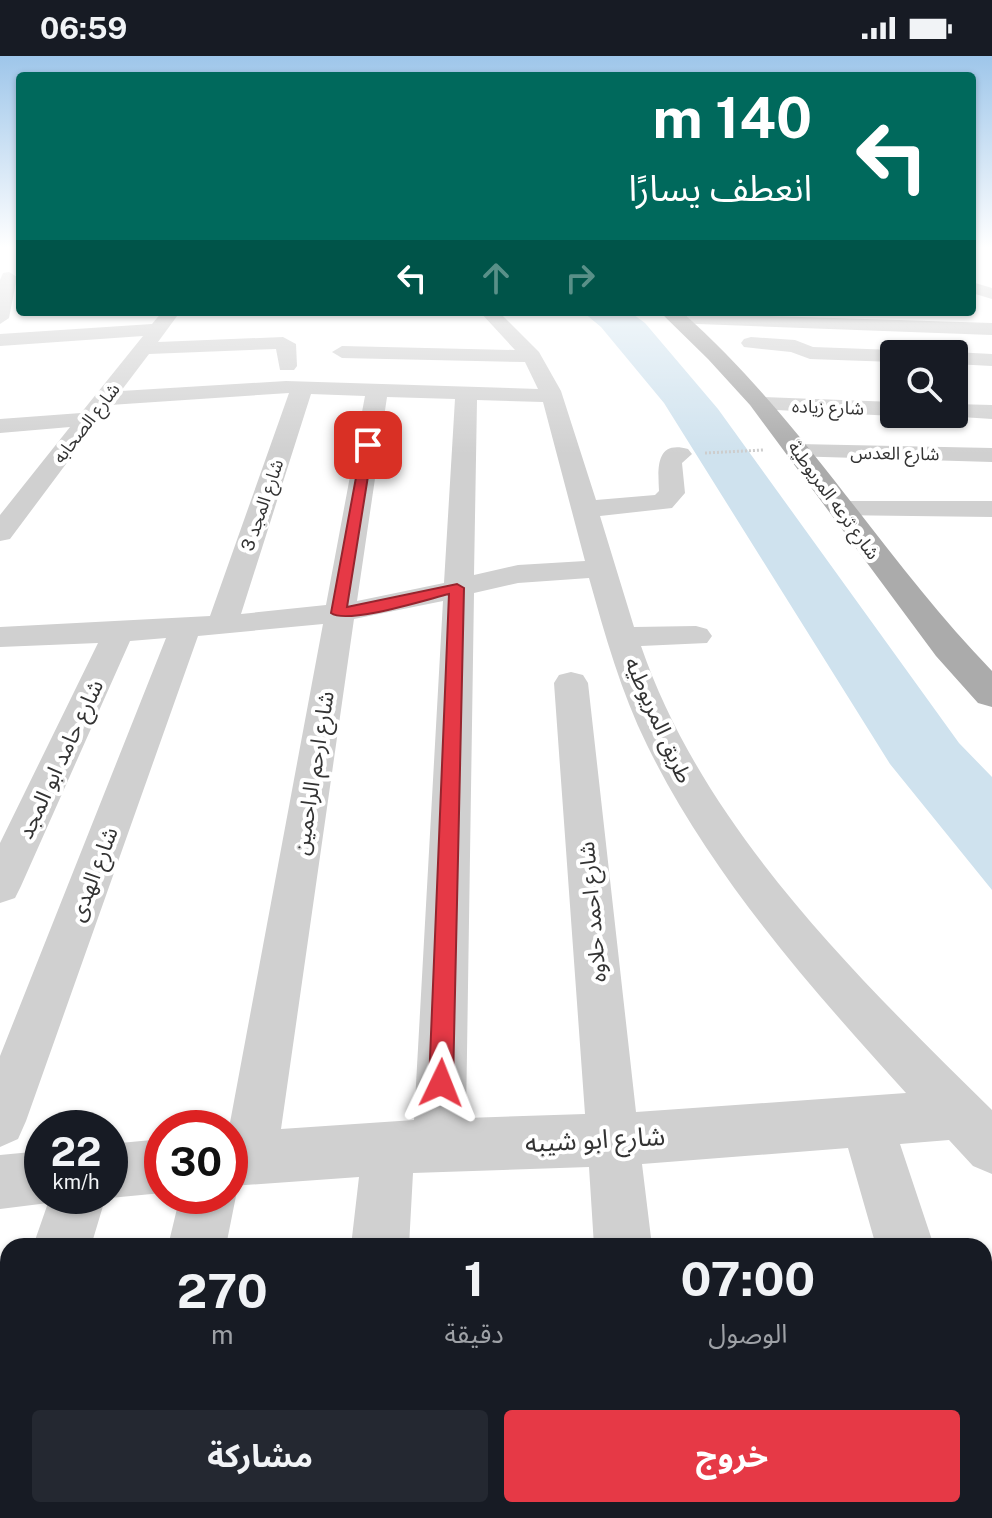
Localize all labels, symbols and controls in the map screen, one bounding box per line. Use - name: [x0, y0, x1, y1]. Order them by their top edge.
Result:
- text: 06:59: [40, 10, 127, 46]
- text: 140 m: [652, 85, 812, 151]
- icon: left: [840, 104, 944, 208]
- text: انعطف يسارًا: [628, 167, 812, 209]
- icon: left: [390, 256, 434, 300]
- icon: ahead: [474, 256, 518, 300]
- icon: right: [558, 256, 602, 300]
- map controls: [880, 340, 968, 428]
- button: search: [880, 340, 968, 428]
- street label: شارع الصحابه: [48, 379, 127, 470]
- street label: شارع زياده: [792, 395, 864, 423]
- pin: [334, 411, 402, 479]
- icon: arrive: [346, 423, 390, 467]
- street label: شارع ترعه المريوطية: [781, 437, 884, 566]
- street label: شارع العدس: [850, 442, 940, 468]
- street label: شارع المجد 3: [237, 456, 291, 555]
- street label: طريق المريوطيه: [619, 653, 698, 787]
- street label: شارع حامد ابو المجد: [12, 675, 112, 844]
- street label: شارع ارحم الراحمين: [287, 689, 343, 857]
- street label: شارع الهدى: [63, 823, 127, 926]
- street label: شارع احمد حلاوه: [573, 840, 615, 983]
- position arrow: [399, 1041, 483, 1125]
- speed limit sign: 30: [144, 1110, 248, 1214]
- street label: شارع ابو شيبه: [524, 1120, 666, 1162]
- text: 22: [51, 1128, 101, 1175]
- text: km/h: [52, 1170, 100, 1194]
- text: 1: [464, 1250, 484, 1307]
- text: 07:00: [680, 1250, 815, 1307]
- text: 270: [177, 1262, 268, 1319]
- text: دقيقة: [444, 1318, 504, 1349]
- text: الوصول: [708, 1318, 787, 1349]
- text: m: [211, 1319, 233, 1350]
- button: مشاركة: [32, 1410, 488, 1502]
- button: خروج: [504, 1410, 960, 1502]

